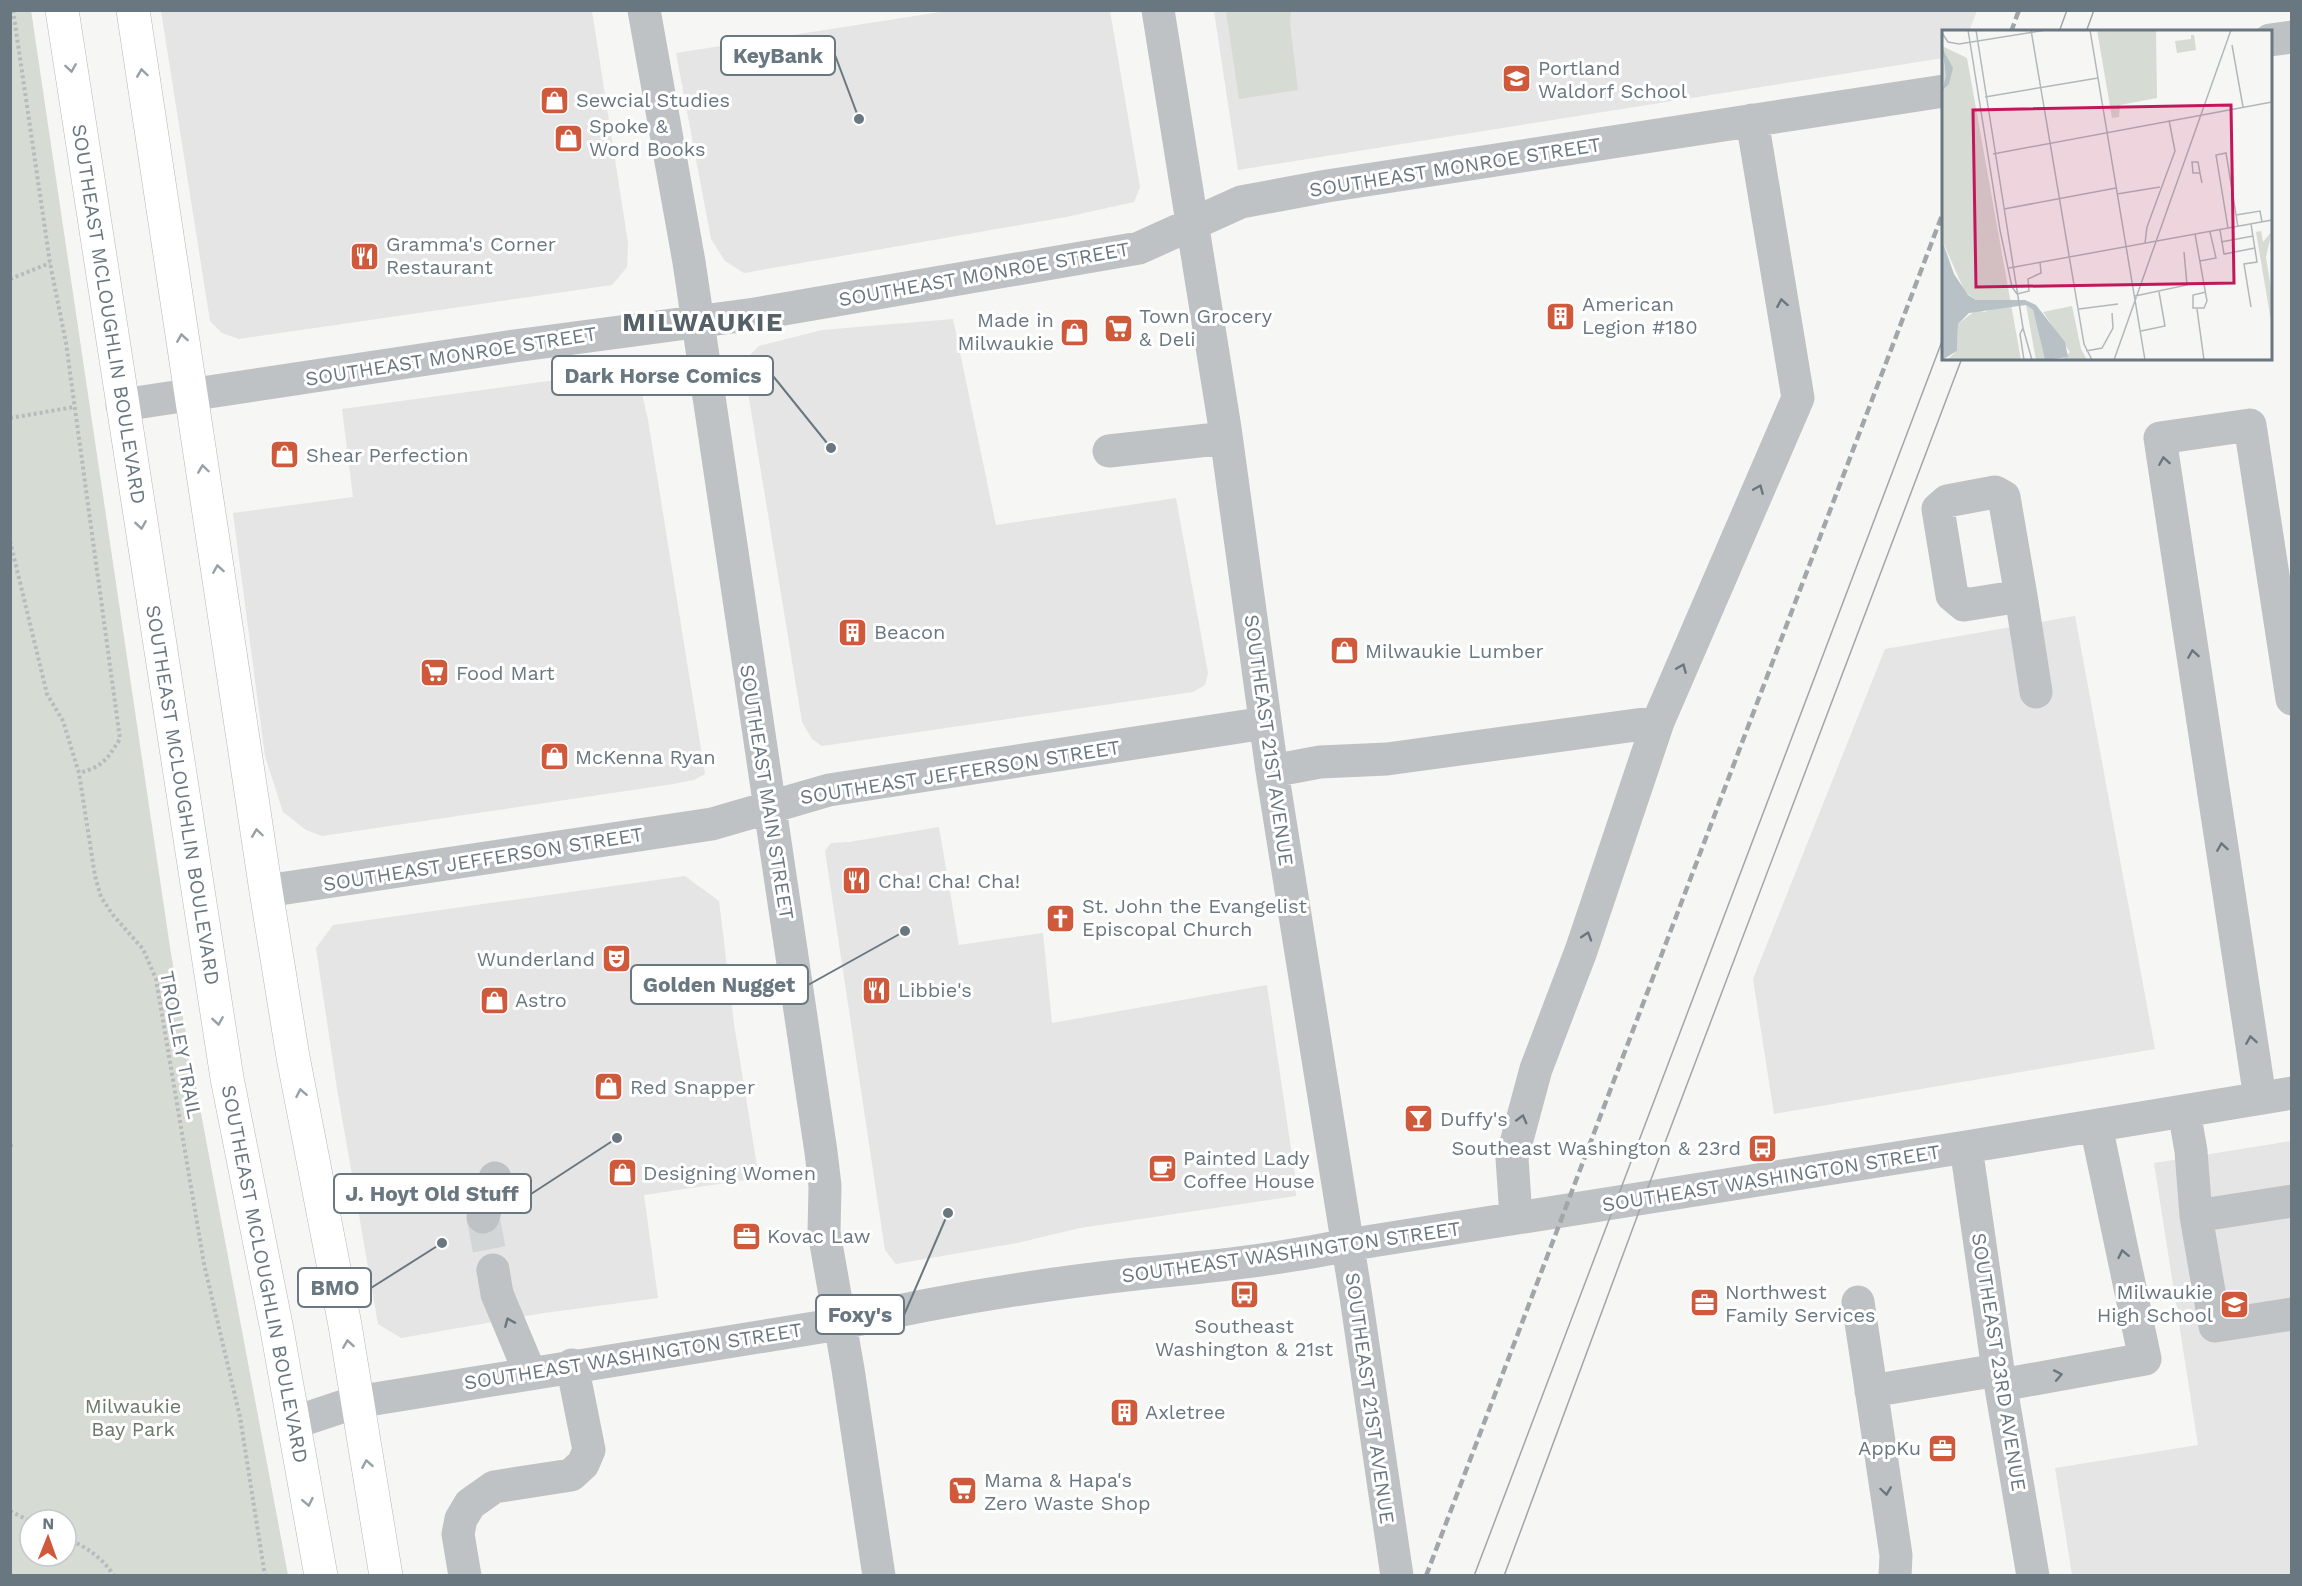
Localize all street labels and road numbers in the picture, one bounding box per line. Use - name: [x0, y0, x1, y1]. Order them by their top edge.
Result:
- street label: SOUTHEAST MCLOUGHLIN BOULEVARD: [67, 122, 151, 506]
- street label: SOUTHEAST MONROE STREET: [1308, 132, 1602, 202]
- street label: SOUTHEAST MONROE STREET: [837, 237, 1131, 311]
- street label: SOUTHEAST MONROE STREET: [304, 321, 598, 391]
- street label: SOUTHEAST MCLOUGHLIN BOULEVARD: [141, 603, 225, 987]
- street label: SOUTHEAST 21ST AVENUE: [1239, 613, 1299, 867]
- street label: SOUTHEAST MAIN STREET: [735, 663, 799, 921]
- street label: SOUTHEAST JEFFERSON STREET: [798, 735, 1122, 809]
- street label: SOUTHEAST JEFFERSON STREET: [321, 822, 645, 896]
- street label: TROLLEY TRAIL: [155, 969, 207, 1121]
- street label: SOUTHEAST MCLOUGHLIN BOULEVARD: [217, 1083, 313, 1465]
- street label: SOUTHEAST WASHINGTON STREET: [1600, 1139, 1942, 1217]
- street label: SOUTHEAST WASHINGTON STREET: [1120, 1216, 1462, 1288]
- street label: SOUTHEAST 23RD AVENUE: [1967, 1231, 2031, 1493]
- street label: SOUTHEAST 21ST AVENUE: [1340, 1271, 1400, 1525]
- street label: SOUTHEAST WASHINGTON STREET: [462, 1317, 804, 1395]

